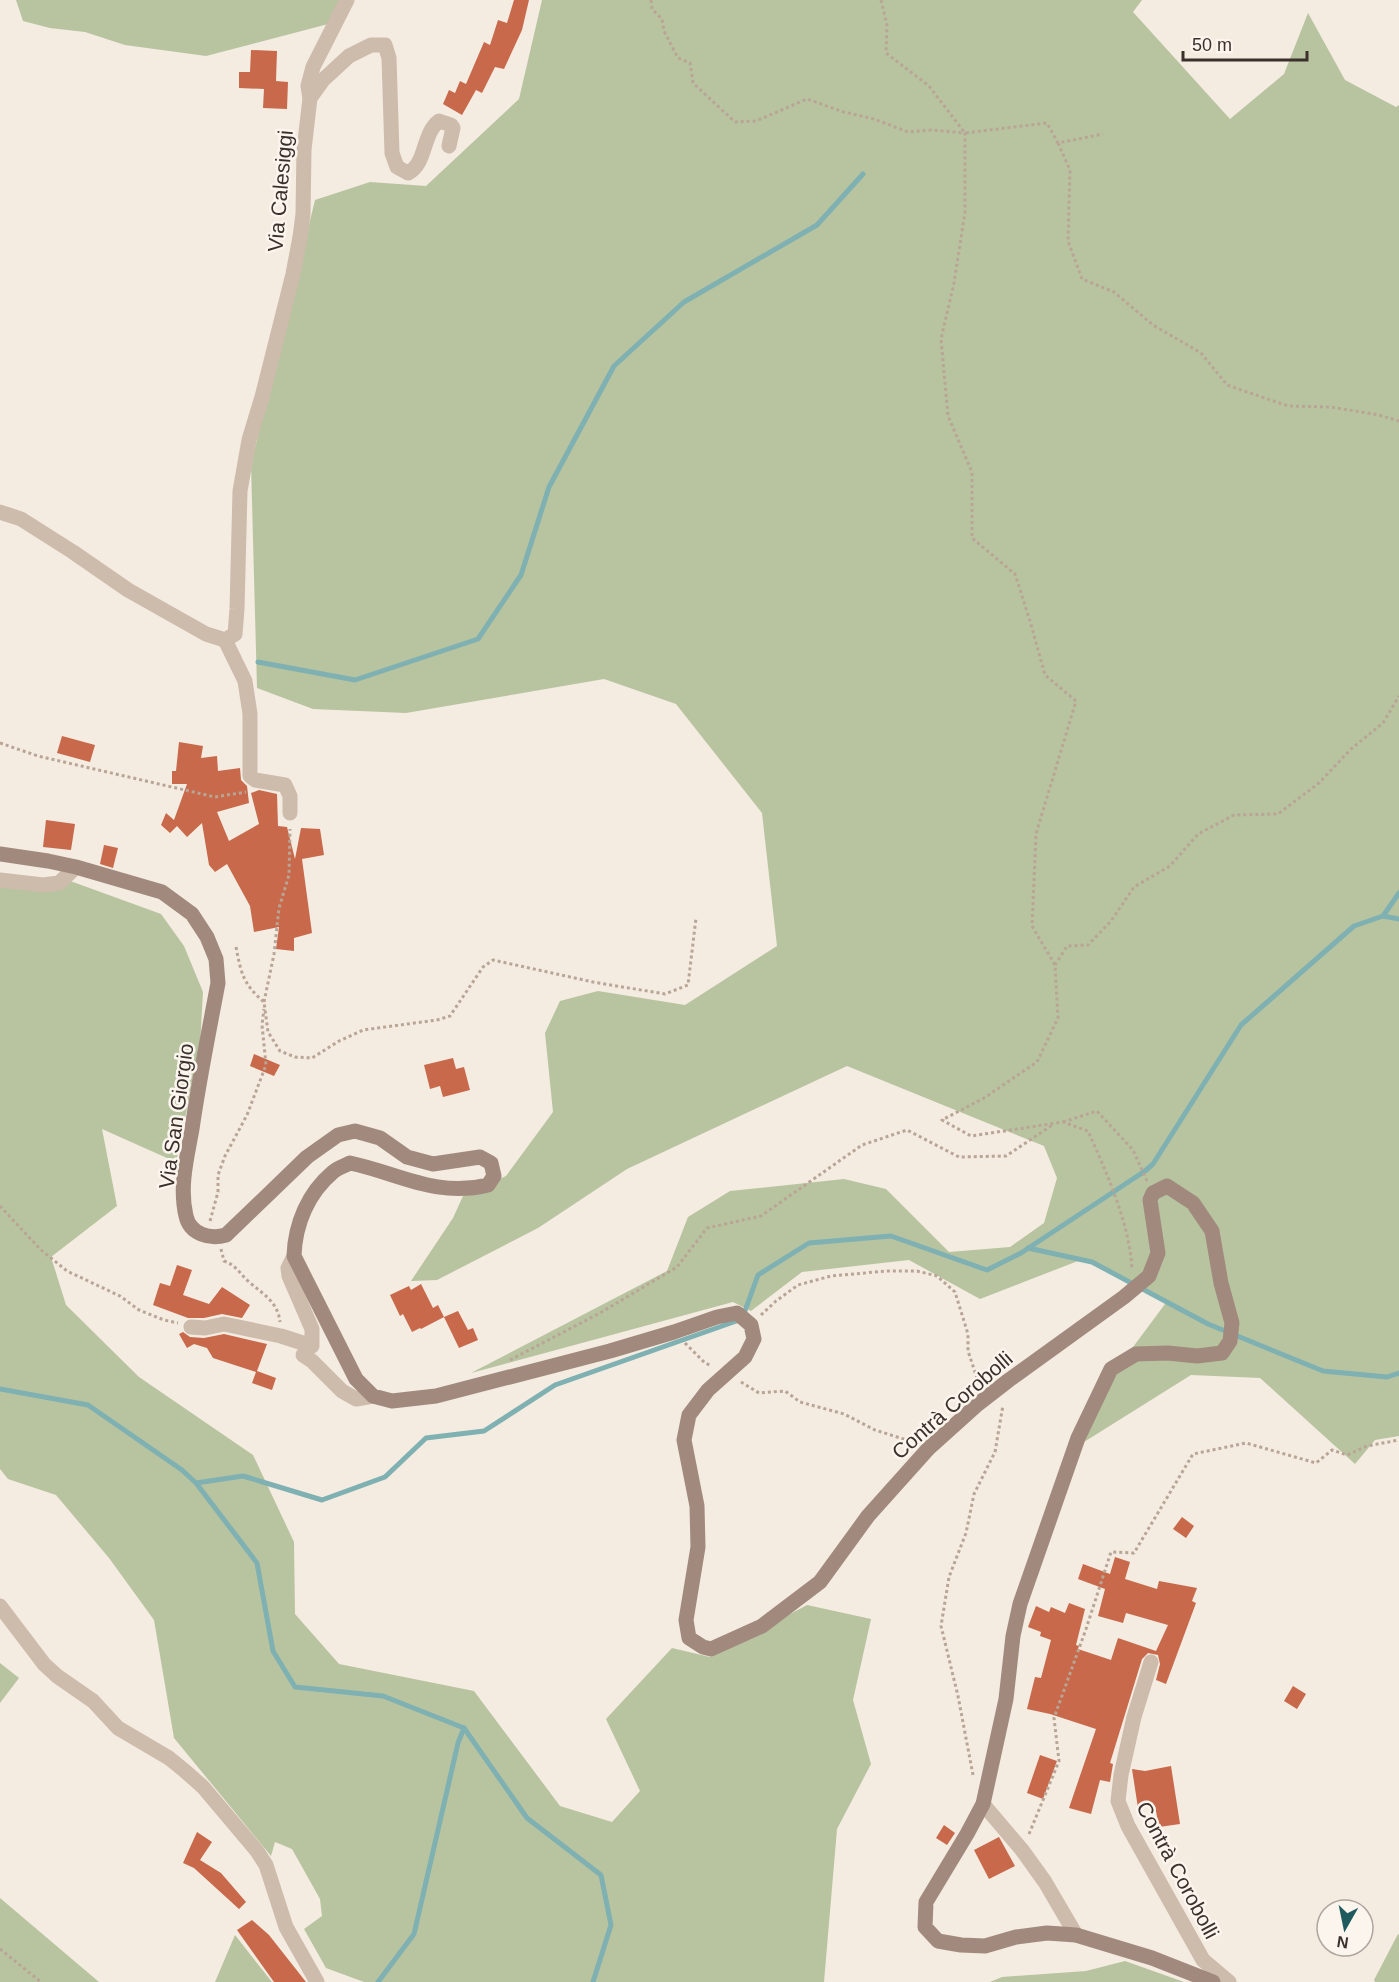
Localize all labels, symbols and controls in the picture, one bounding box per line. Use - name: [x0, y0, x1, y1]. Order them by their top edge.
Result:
- scale bar: [1183, 24, 1308, 62]
- text: 50 m: [1192, 35, 1232, 55]
- street label: Via Calesiggi: [263, 129, 297, 253]
- street label: Via San Giorgio: [154, 1042, 198, 1190]
- street label: Contrà Corobolli: [887, 1347, 1017, 1463]
- street label: Contrà Corobolli: [1132, 1798, 1224, 1942]
- north arrow: [1315, 1898, 1375, 1958]
- text: N: [1336, 1933, 1350, 1952]

